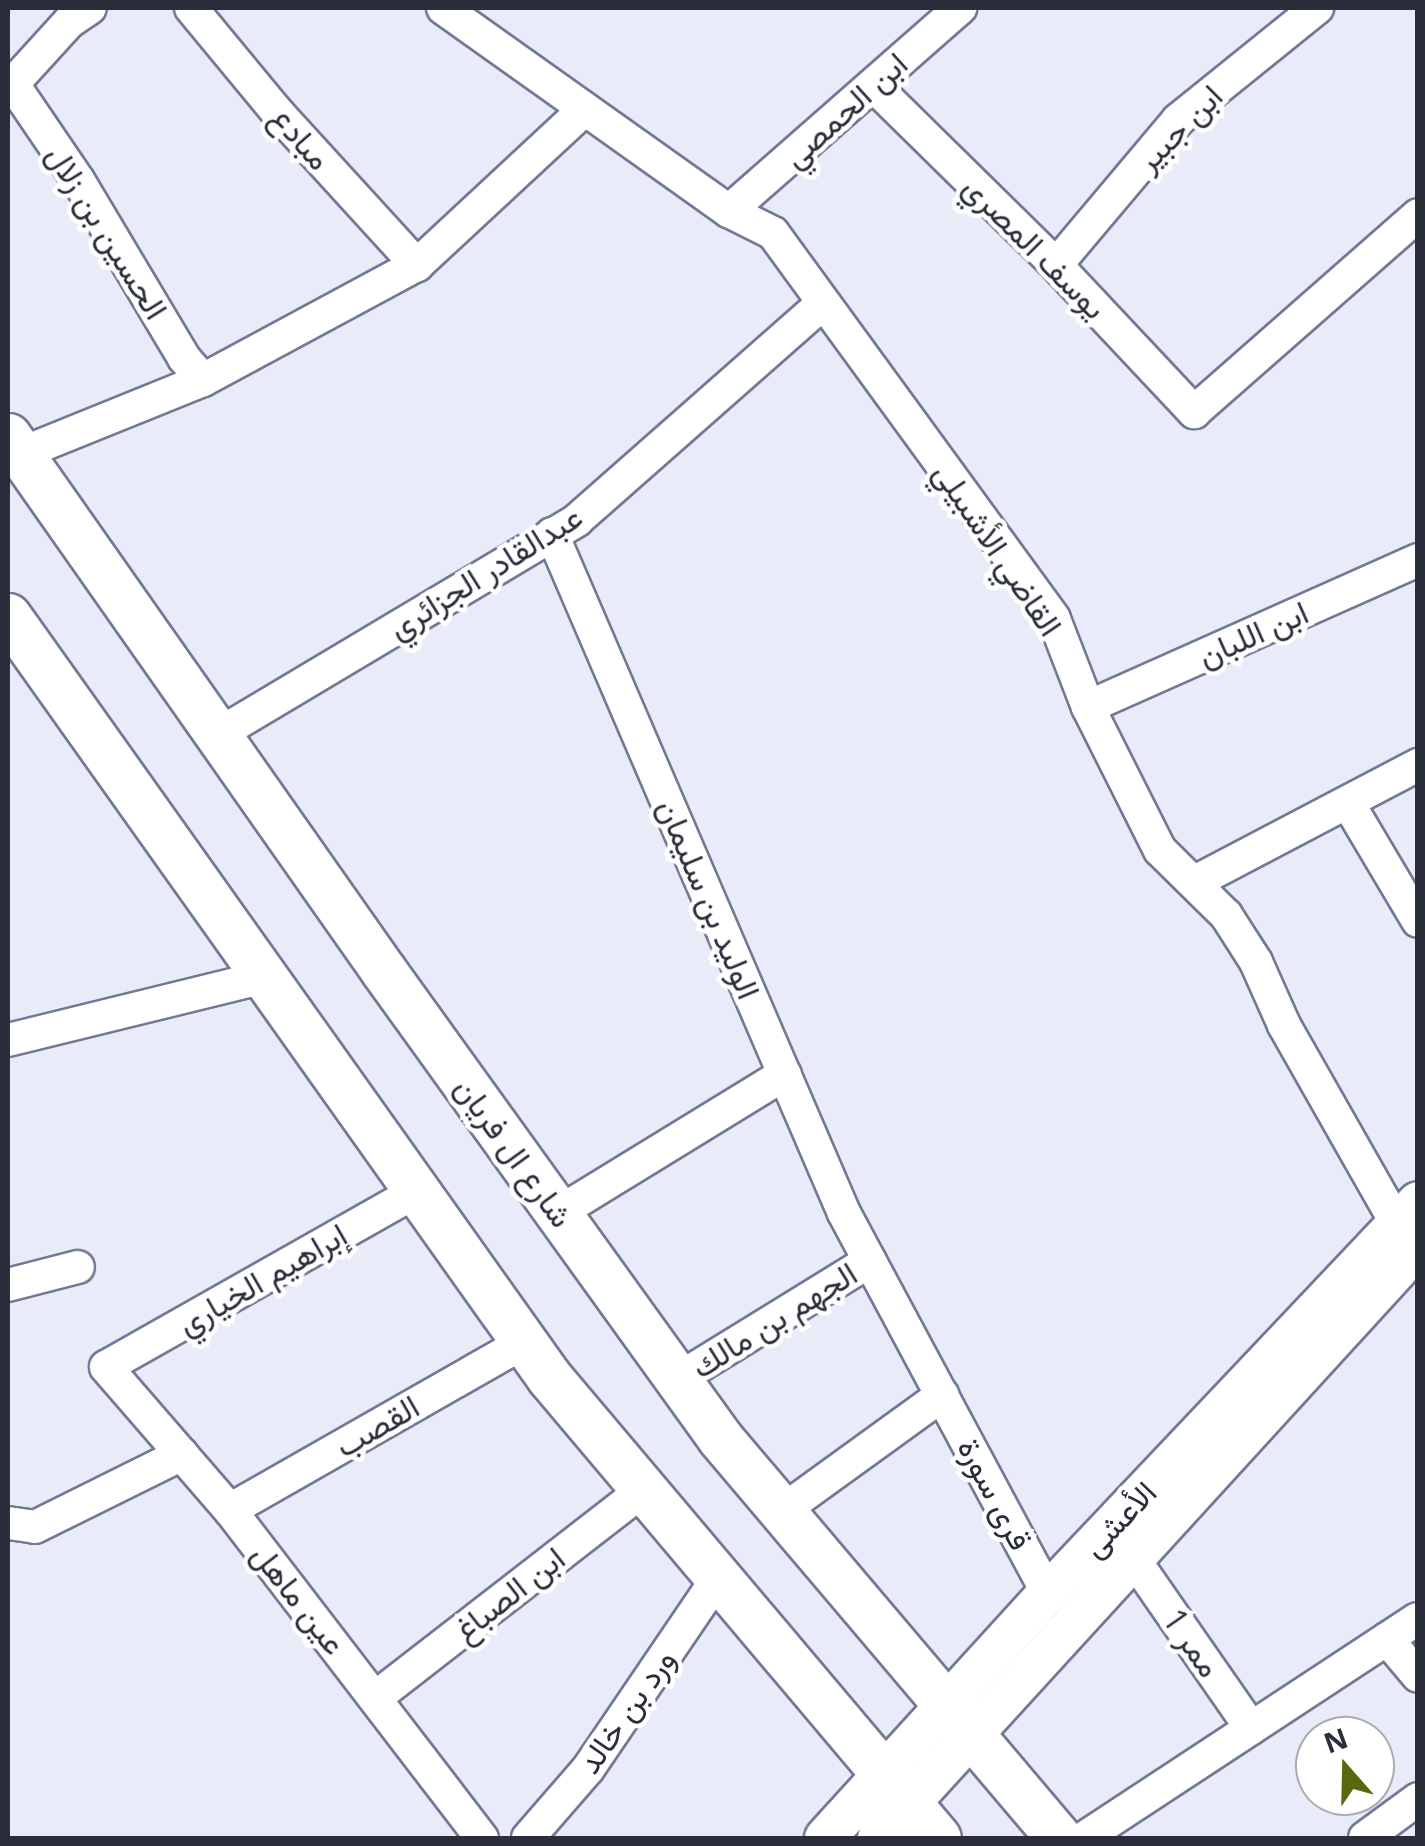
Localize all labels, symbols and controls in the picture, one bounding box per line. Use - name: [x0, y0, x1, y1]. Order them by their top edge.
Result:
- street label: ابن الحمصي: [775, 44, 915, 176]
- street label: ابن جبير: [1128, 77, 1230, 179]
- street label: مبادع: [263, 98, 339, 178]
- street label: الحسين بن زلال: [38, 138, 176, 326]
- street label: يوسف المصري: [955, 167, 1115, 327]
- street label: القاضي الأشبيلي: [926, 455, 1070, 643]
- street label: عبدالقادر الجزائري: [381, 497, 589, 647]
- street label: ابن اللبان: [1192, 593, 1314, 675]
- street label: الوليد بن سليمان: [650, 793, 768, 1005]
- street label: شارع ال فريان: [447, 1070, 581, 1234]
- street label: إبراهيم الخياري: [171, 1215, 353, 1343]
- street label: الجهم بن مالك: [684, 1254, 864, 1386]
- street label: القصب: [329, 1387, 425, 1465]
- street label: قرى سورة: [950, 1432, 1040, 1556]
- street label: الأعشى: [1074, 1473, 1164, 1565]
- street label: عين ماهل: [244, 1536, 354, 1662]
- street label: ابن الصباغ: [446, 1539, 572, 1649]
- street label: ممر 1: [1155, 1602, 1229, 1684]
- street label: ورد بن خالد: [569, 1641, 683, 1781]
- north arrow: [1295, 1716, 1395, 1816]
- text: N: [1318, 1718, 1353, 1761]

